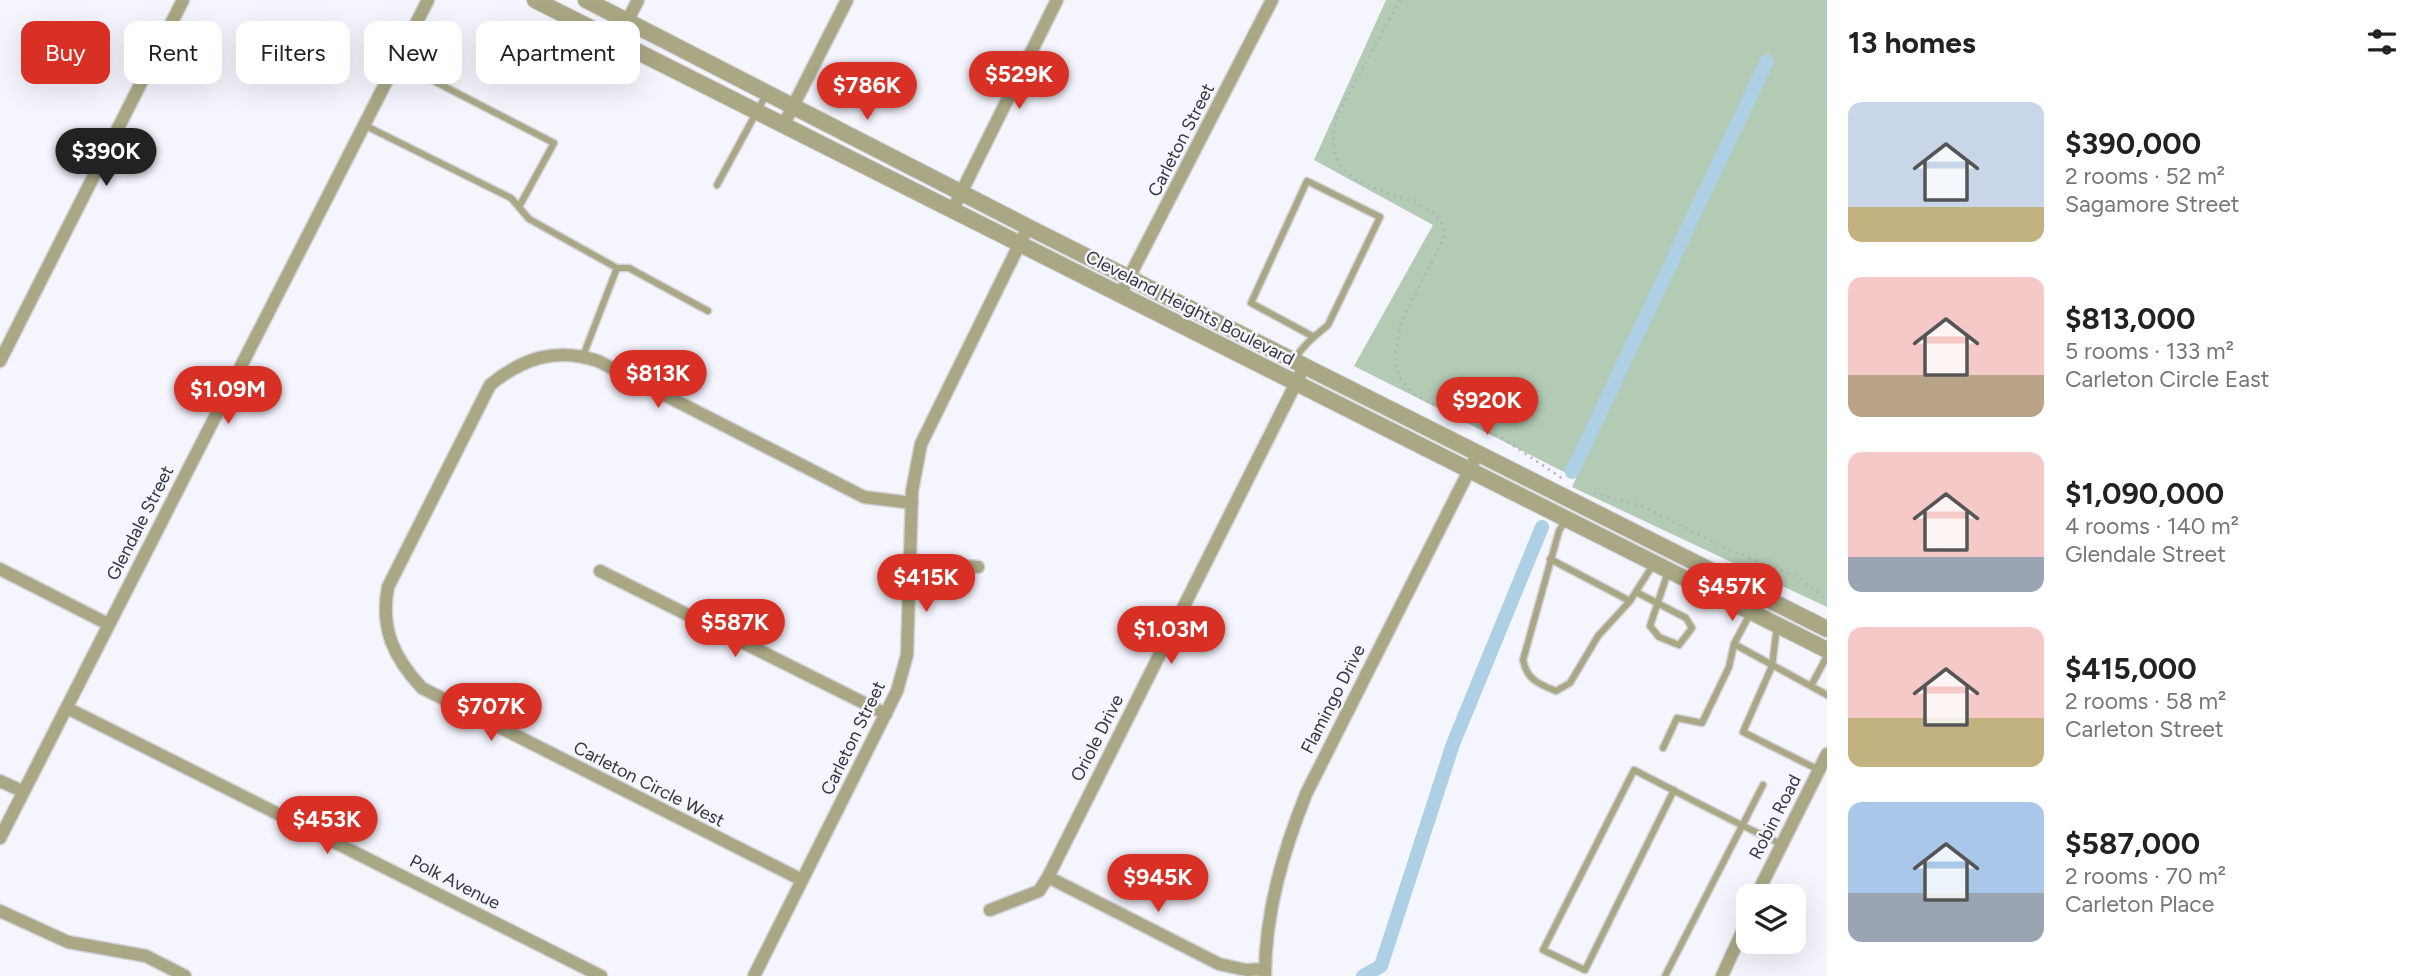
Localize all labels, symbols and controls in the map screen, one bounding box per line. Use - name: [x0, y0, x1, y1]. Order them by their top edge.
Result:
- chip: Buy: [21, 21, 110, 84]
- chip: Rent: [124, 21, 222, 84]
- chip: Filters: [236, 21, 350, 84]
- chip: New: [364, 21, 462, 84]
- chip: Apartment: [476, 21, 640, 84]
- icon: filters: [2363, 23, 2401, 61]
- text: 13 homes: [1848, 24, 1976, 61]
- pin: $529K: [970, 52, 1068, 111]
- text: $529K: [985, 60, 1053, 88]
- pin: $786K: [818, 62, 916, 122]
- text: $786K: [833, 71, 901, 99]
- street label: Carleton Street: [1143, 80, 1219, 200]
- text: $390,000: [2065, 125, 2201, 162]
- pin: $390K: [57, 128, 155, 188]
- icon: home: [1904, 130, 1988, 214]
- text: $390K: [71, 137, 141, 165]
- text: 2 rooms · 52 m²: [2065, 162, 2225, 190]
- text: Sagamore Street: [2065, 190, 2239, 218]
- street label: Cleveland Heights Boulevard: [1082, 246, 1298, 370]
- text: $813,000: [2065, 300, 2195, 337]
- icon: home: [1904, 305, 1988, 389]
- text: 5 rooms · 133 m²: [2065, 337, 2234, 365]
- pin: $813K: [609, 350, 707, 410]
- text: $813K: [626, 359, 690, 387]
- text: Carleton Circle East: [2065, 365, 2269, 393]
- pin: $1.09M: [171, 366, 285, 426]
- text: $1.09M: [190, 375, 266, 403]
- pin: $920K: [1438, 378, 1536, 437]
- text: $920K: [1452, 386, 1522, 414]
- street label: Glendale Street: [102, 462, 178, 584]
- text: $1,090,000: [2065, 475, 2224, 512]
- icon: home: [1904, 480, 1988, 564]
- text: 4 rooms · 140 m²: [2065, 512, 2239, 540]
- text: Glendale Street: [2065, 540, 2226, 568]
- pin: $415K: [877, 554, 975, 614]
- text: $415K: [893, 563, 959, 591]
- pin: $457K: [1683, 564, 1781, 623]
- text: $457K: [1698, 572, 1766, 600]
- pin: $587K: [686, 600, 784, 659]
- pin: $1.03M: [1114, 606, 1228, 666]
- text: $587K: [701, 608, 769, 636]
- text: $1.03M: [1133, 615, 1209, 643]
- street label: Flamingo Drive: [1296, 641, 1370, 757]
- text: $415,000: [2065, 650, 2197, 687]
- icon: home: [1904, 655, 1988, 739]
- street label: Carleton Street: [816, 677, 890, 799]
- pin: $707K: [442, 684, 540, 743]
- text: 2 rooms · 58 m²: [2065, 687, 2226, 715]
- street label: Oriole Drive: [1066, 691, 1128, 785]
- text: $707K: [457, 692, 525, 720]
- text: Carleton Street: [2065, 715, 2224, 743]
- street label: Carleton Circle West: [570, 736, 728, 832]
- street label: Robin Road: [1744, 771, 1806, 863]
- pin: $453K: [278, 796, 376, 856]
- text: $453K: [293, 805, 361, 833]
- text: $587,000: [2065, 825, 2200, 862]
- icon: home: [1904, 830, 1988, 914]
- street label: Polk Avenue: [406, 850, 504, 914]
- pin: $945K: [1109, 855, 1207, 914]
- text: 2 rooms · 70 m²: [2065, 862, 2226, 890]
- text: $945K: [1123, 863, 1193, 891]
- map controls: [1736, 884, 1806, 954]
- button: layers: [1736, 884, 1806, 954]
- text: Carleton Place: [2065, 890, 2214, 918]

